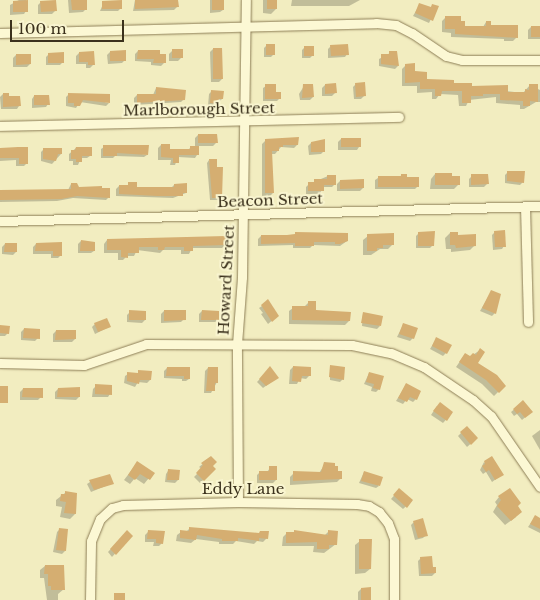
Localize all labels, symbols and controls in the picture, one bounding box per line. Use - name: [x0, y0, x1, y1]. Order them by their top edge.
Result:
- scale bar: [12, 10, 126, 42]
- text: 100 m: [18, 19, 67, 38]
- street label: Marlborough Street: [123, 99, 275, 119]
- street label: Beacon Street: [217, 189, 323, 211]
- street label: Howard Street: [214, 224, 238, 336]
- street label: Eddy Lane: [201, 480, 285, 498]

